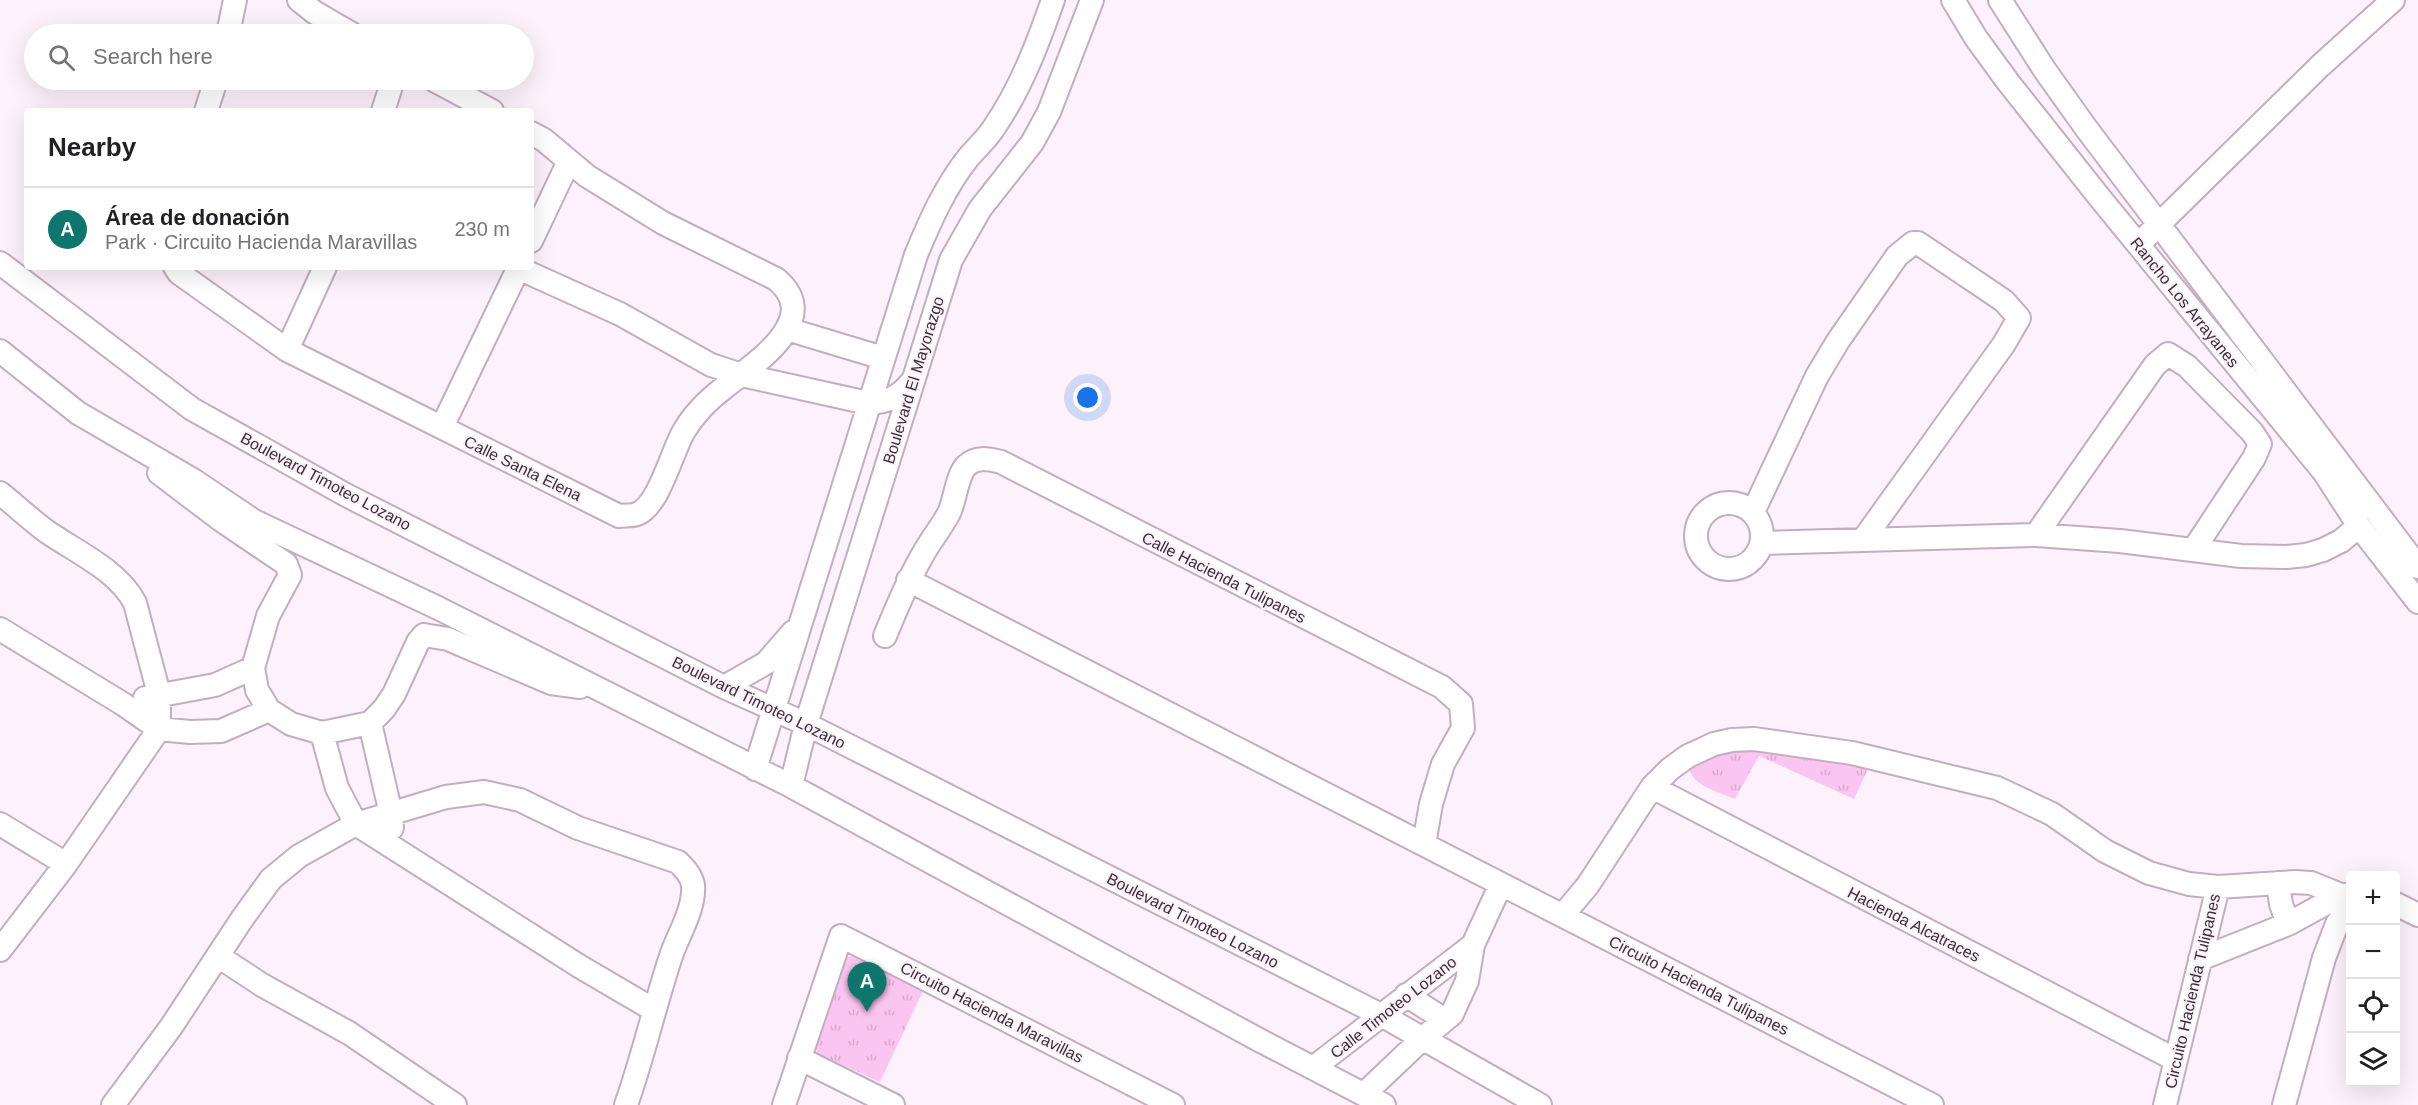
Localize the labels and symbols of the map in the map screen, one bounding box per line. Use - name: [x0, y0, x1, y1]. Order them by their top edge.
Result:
- street label: Rancho Los Arrayanes: [2127, 234, 2242, 371]
- street label: Boulevard El Mayorazgo: [880, 294, 947, 466]
- your location: [1073, 383, 1102, 412]
- street label: Boulevard Timoteo Lozano: [238, 429, 414, 534]
- street label: Calle Santa Elena: [461, 433, 584, 504]
- street label: Calle Hacienda Tulipanes: [1139, 529, 1308, 626]
- street label: Boulevard Timoteo Lozano: [670, 653, 848, 752]
- street label: Boulevard Timoteo Lozano: [1104, 870, 1282, 971]
- street label: Hacienda Alcatraces: [1845, 884, 1983, 965]
- street label: Circuito Hacienda Tulipanes: [2162, 892, 2223, 1090]
- street label: Circuito Hacienda Tulipanes: [1606, 933, 1791, 1038]
- street label: Calle Timoteo Lozano: [1327, 953, 1460, 1062]
- street label: Circuito Hacienda Maravillas: [898, 959, 1086, 1066]
- pin: A: [848, 962, 886, 1012]

